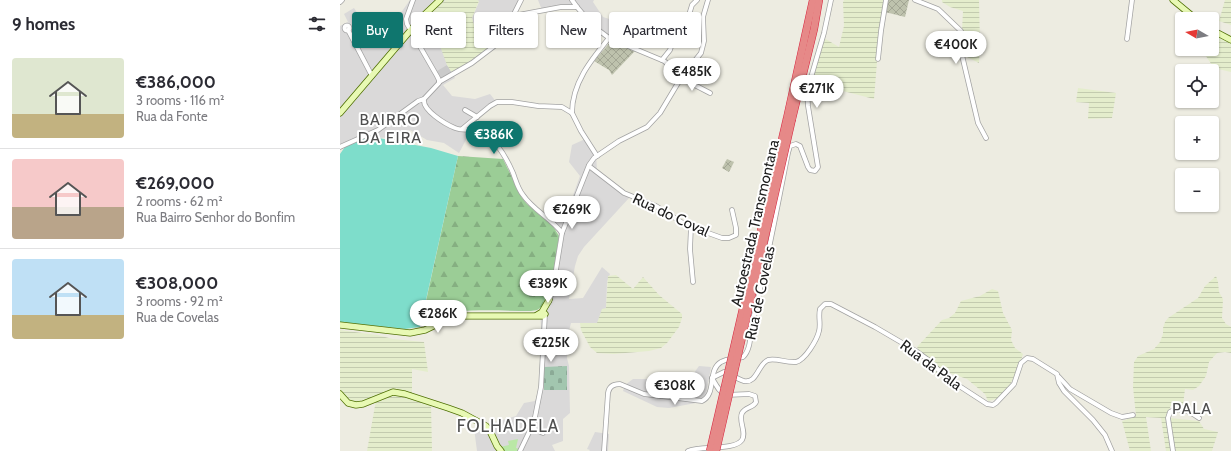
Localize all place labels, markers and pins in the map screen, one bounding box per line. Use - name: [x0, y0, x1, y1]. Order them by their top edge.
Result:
- pin: €400K: [928, 31, 984, 65]
- pin: €485K: [664, 58, 720, 92]
- pin: €271K: [789, 75, 845, 109]
- pin: €386K: [466, 121, 522, 155]
- pin: €269K: [544, 196, 600, 230]
- pin: €389K: [520, 270, 576, 304]
- pin: €286K: [410, 300, 466, 334]
- pin: €225K: [523, 329, 579, 363]
- pin: €308K: [647, 372, 703, 406]

